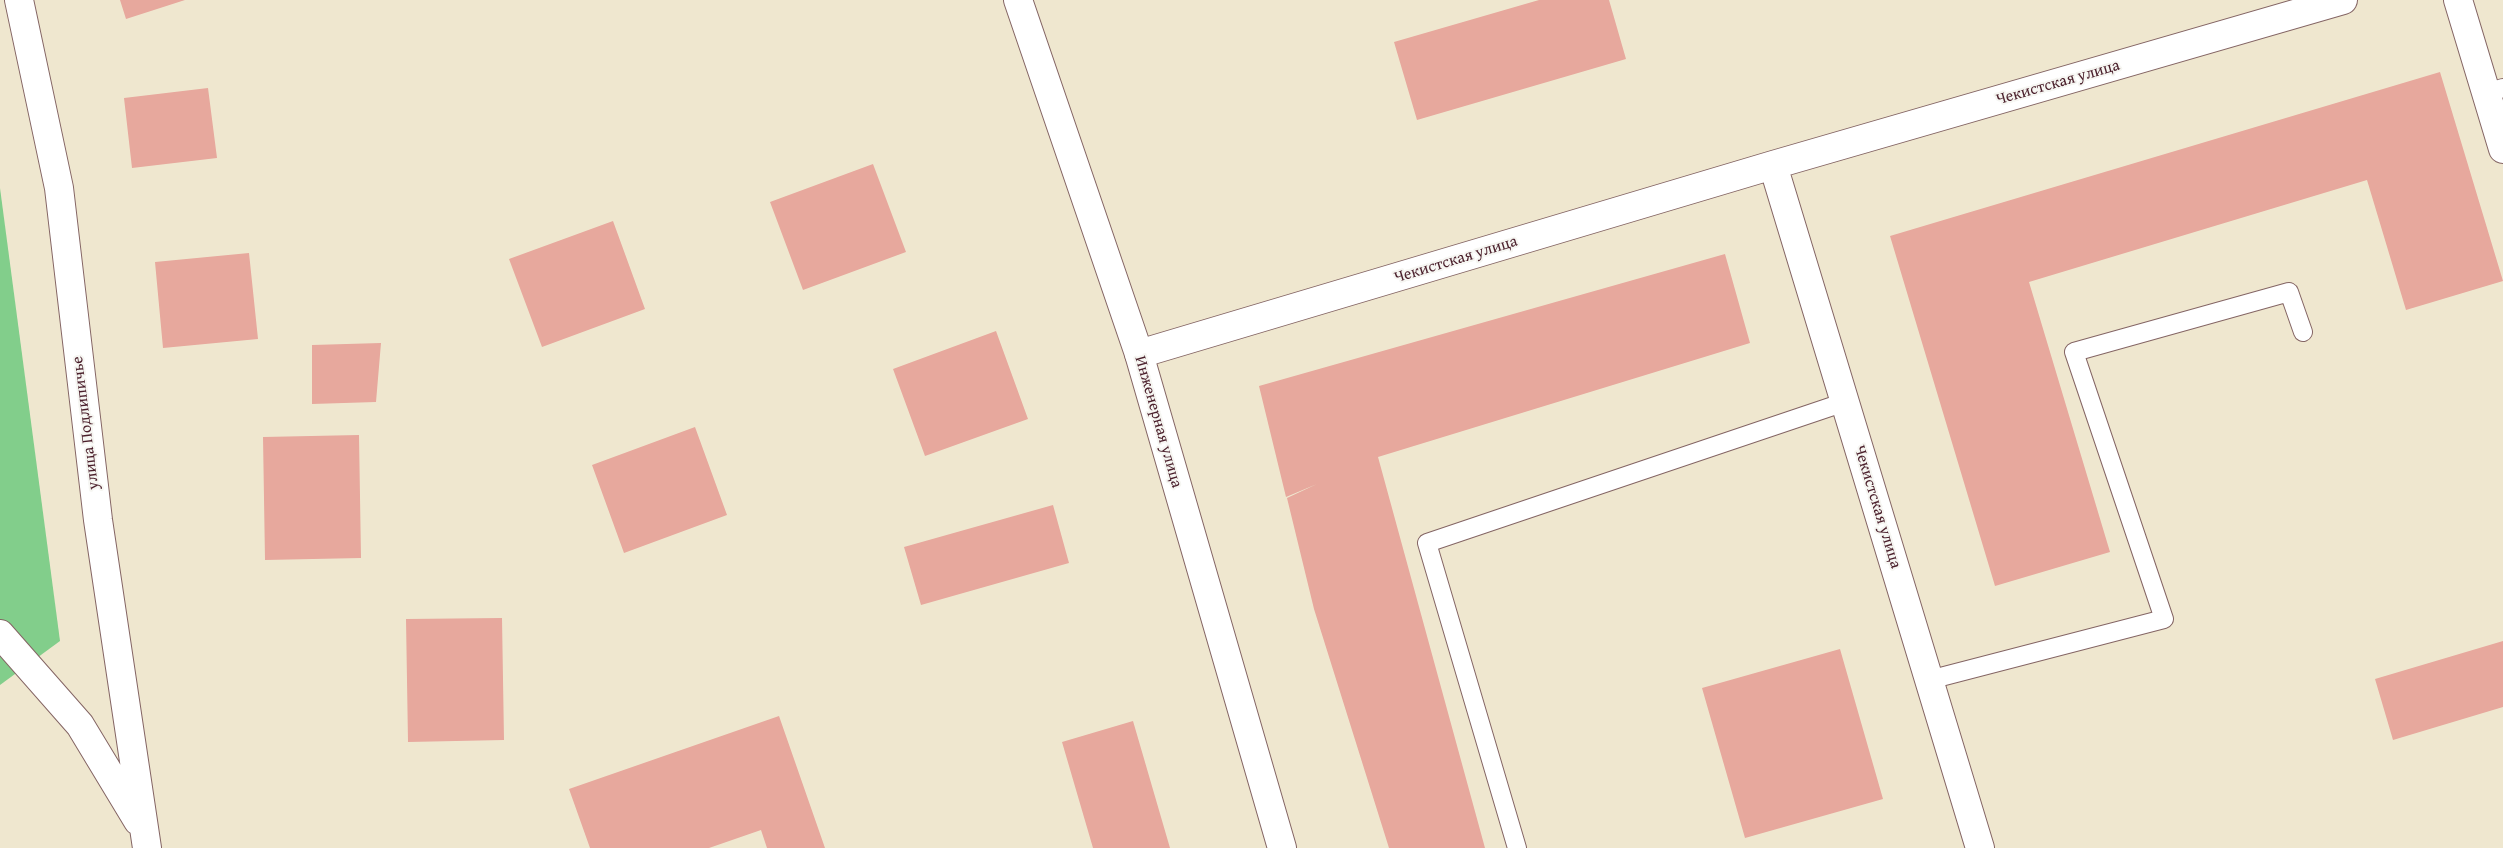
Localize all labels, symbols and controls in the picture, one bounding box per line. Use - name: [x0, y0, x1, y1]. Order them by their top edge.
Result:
- street label: Чекистская улица: [1994, 56, 2122, 110]
- street label: Чекистская улица: [1392, 232, 1520, 288]
- street label: Инженерная улица: [1130, 354, 1186, 490]
- street label: улица Подлипичье: [68, 355, 104, 491]
- street label: Чекистская улица: [1849, 443, 1905, 571]

